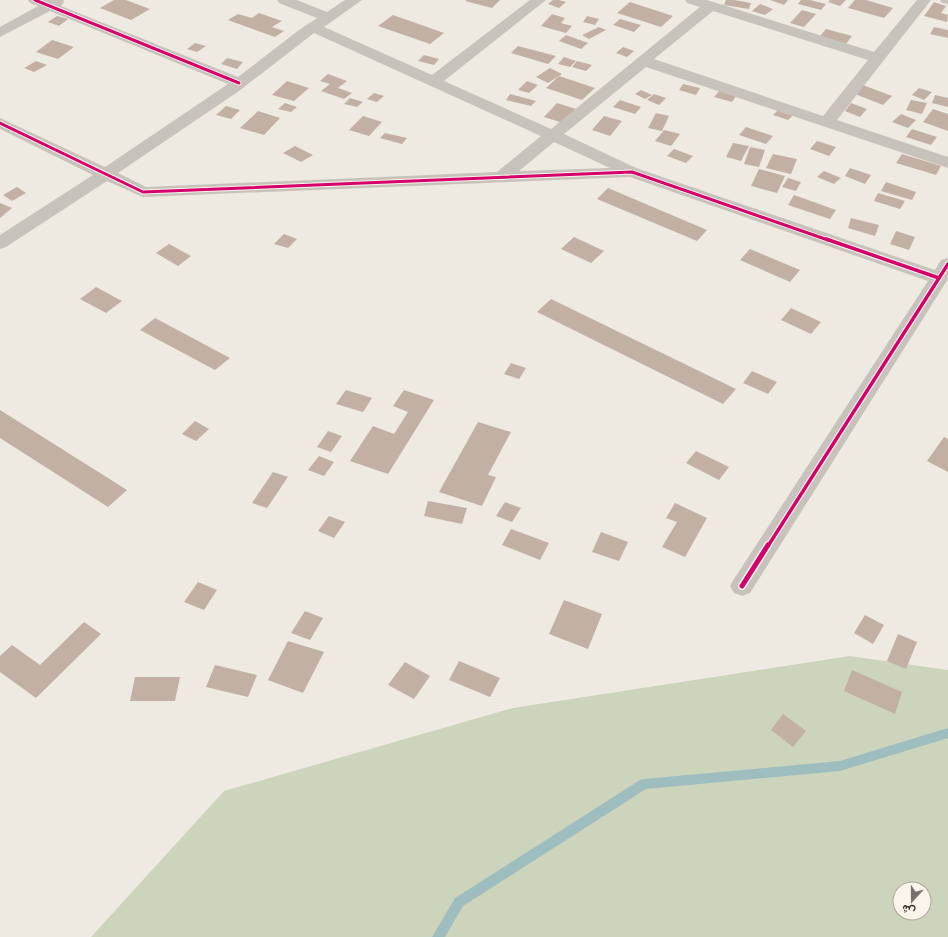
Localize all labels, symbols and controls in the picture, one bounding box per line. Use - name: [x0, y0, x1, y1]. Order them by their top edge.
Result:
- north arrow: [892, 881, 932, 921]
- text: ش: [900, 901, 917, 919]

